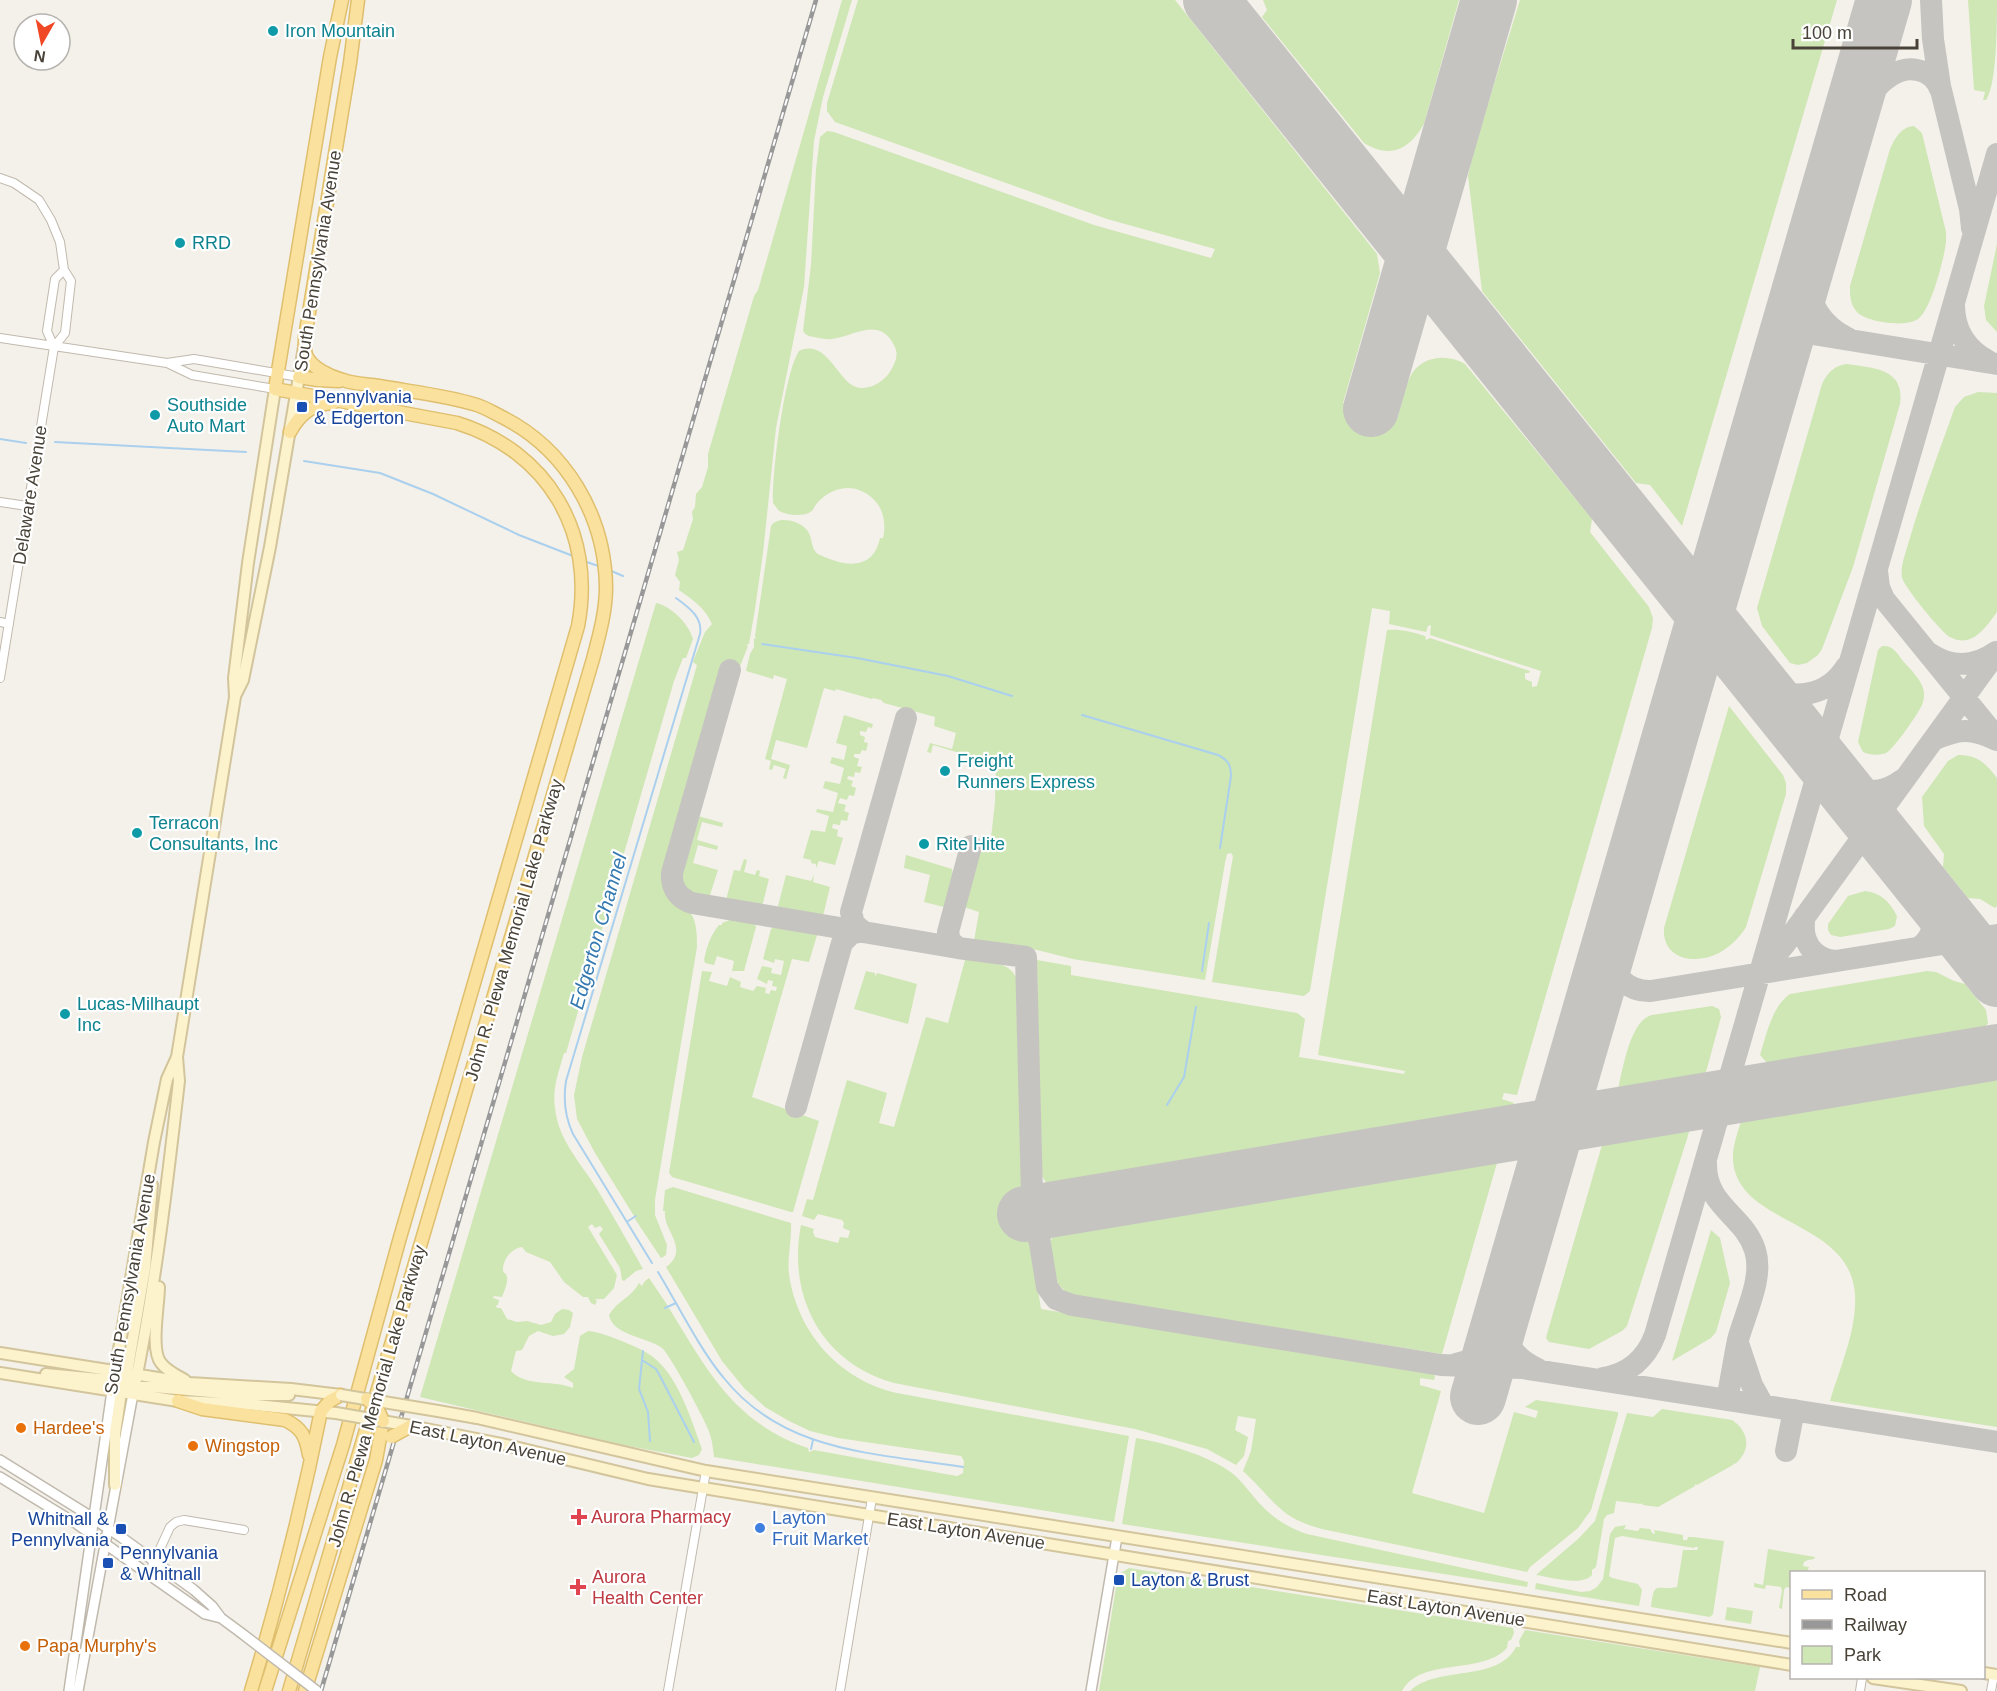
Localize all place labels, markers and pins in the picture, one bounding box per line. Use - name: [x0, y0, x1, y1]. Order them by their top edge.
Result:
- place label: Iron Mountain: [285, 21, 395, 41]
- marker: Iron Mountain: [266, 24, 280, 38]
- place label: RRD: [192, 233, 231, 253]
- marker: RRD: [173, 236, 187, 250]
- place label: Pennylvania & Edgerton: [314, 387, 413, 428]
- place label: Southside Auto Mart: [167, 395, 247, 436]
- marker: Pennylvania & Edgerton: [295, 400, 309, 414]
- marker: Southside Auto Mart: [148, 408, 162, 422]
- place label: Freight Runners Express: [957, 751, 1095, 792]
- marker: Freight Runners Express: [938, 764, 952, 778]
- place label: Terracon Consultants, Inc: [149, 813, 278, 854]
- marker: Terracon Consultants, Inc: [130, 826, 144, 840]
- place label: Rite Hite: [936, 834, 1005, 854]
- marker: Rite Hite: [917, 837, 931, 851]
- place label: Lucas-Milhaupt Inc: [77, 994, 199, 1035]
- marker: Lucas-Milhaupt Inc: [58, 1007, 72, 1021]
- place label: Hardee's: [33, 1418, 104, 1438]
- marker: Hardee's: [14, 1421, 28, 1435]
- place label: Wingstop: [205, 1436, 280, 1456]
- marker: Wingstop: [186, 1439, 200, 1453]
- place label: Aurora Pharmacy: [591, 1507, 731, 1527]
- place label: Layton Fruit Market: [772, 1508, 868, 1549]
- place label: Whitnall & Pennylvania: [11, 1509, 110, 1550]
- marker: Aurora Pharmacy: [572, 1510, 586, 1524]
- marker: Layton Fruit Market: [753, 1521, 767, 1535]
- marker: Whitnall & Pennylvania: [114, 1522, 128, 1536]
- place label: Pennylvania & Whitnall: [120, 1543, 219, 1584]
- marker: Pennylvania & Whitnall: [101, 1556, 115, 1570]
- place label: Aurora Health Center: [592, 1567, 703, 1608]
- place label: Layton & Brust: [1131, 1570, 1249, 1590]
- marker: Layton & Brust: [1112, 1573, 1126, 1587]
- marker: Aurora Health Center: [569, 1578, 587, 1596]
- place label: Papa Murphy's: [37, 1636, 157, 1656]
- marker: Papa Murphy's: [18, 1639, 32, 1653]

